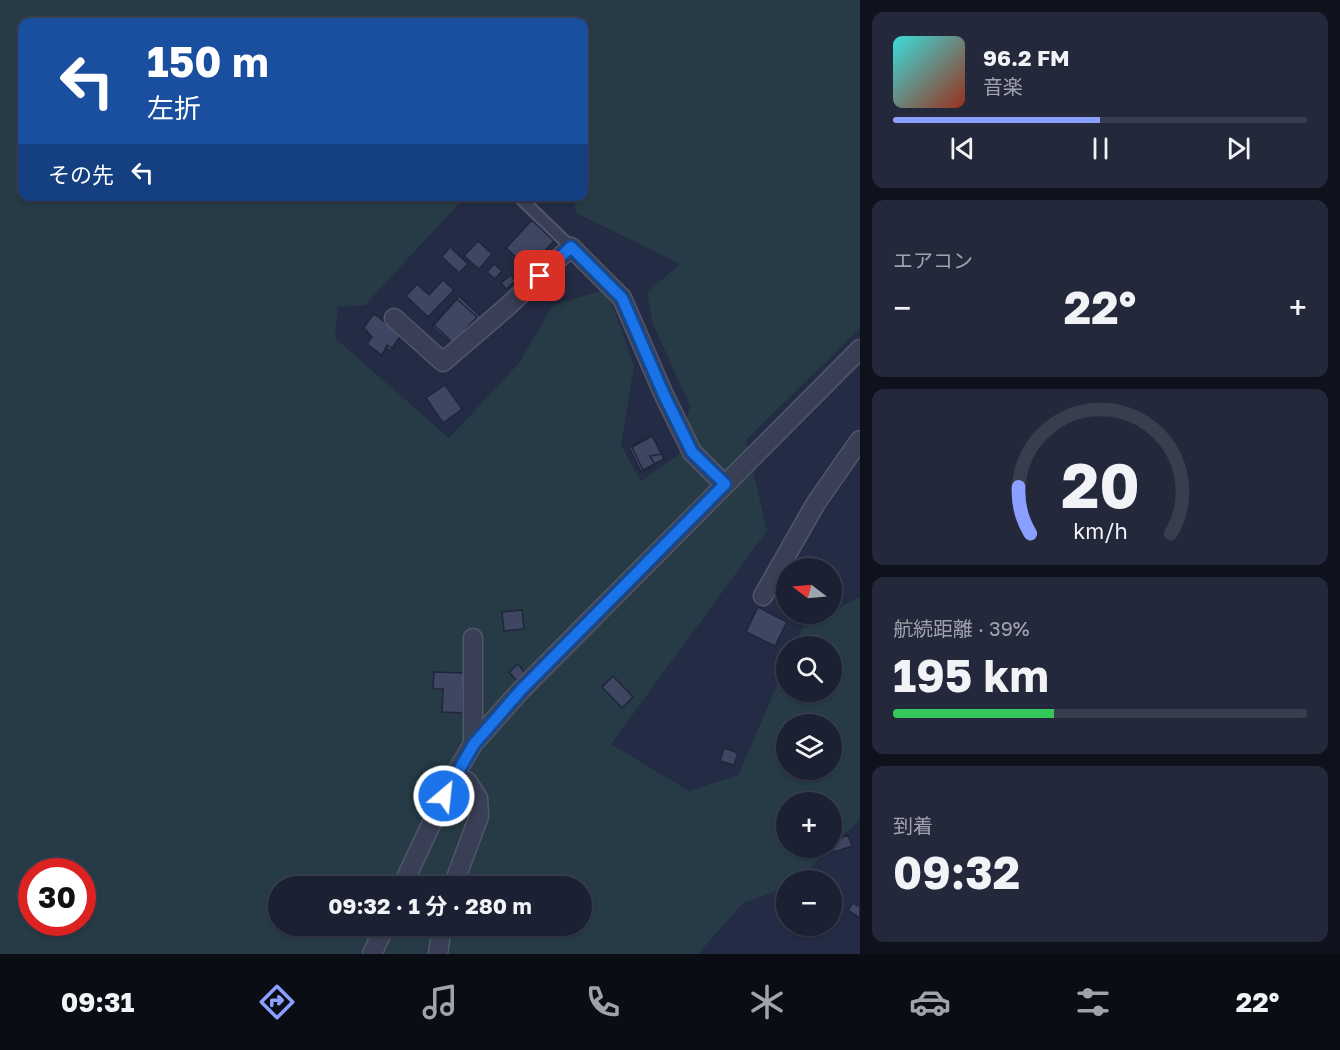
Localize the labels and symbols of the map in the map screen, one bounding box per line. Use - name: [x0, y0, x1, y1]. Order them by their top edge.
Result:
- pin: [514, 250, 565, 301]
- north arrow: [776, 558, 842, 624]
- position arrow: [412, 764, 476, 828]
- speed limit sign: 30: [18, 858, 96, 936]

